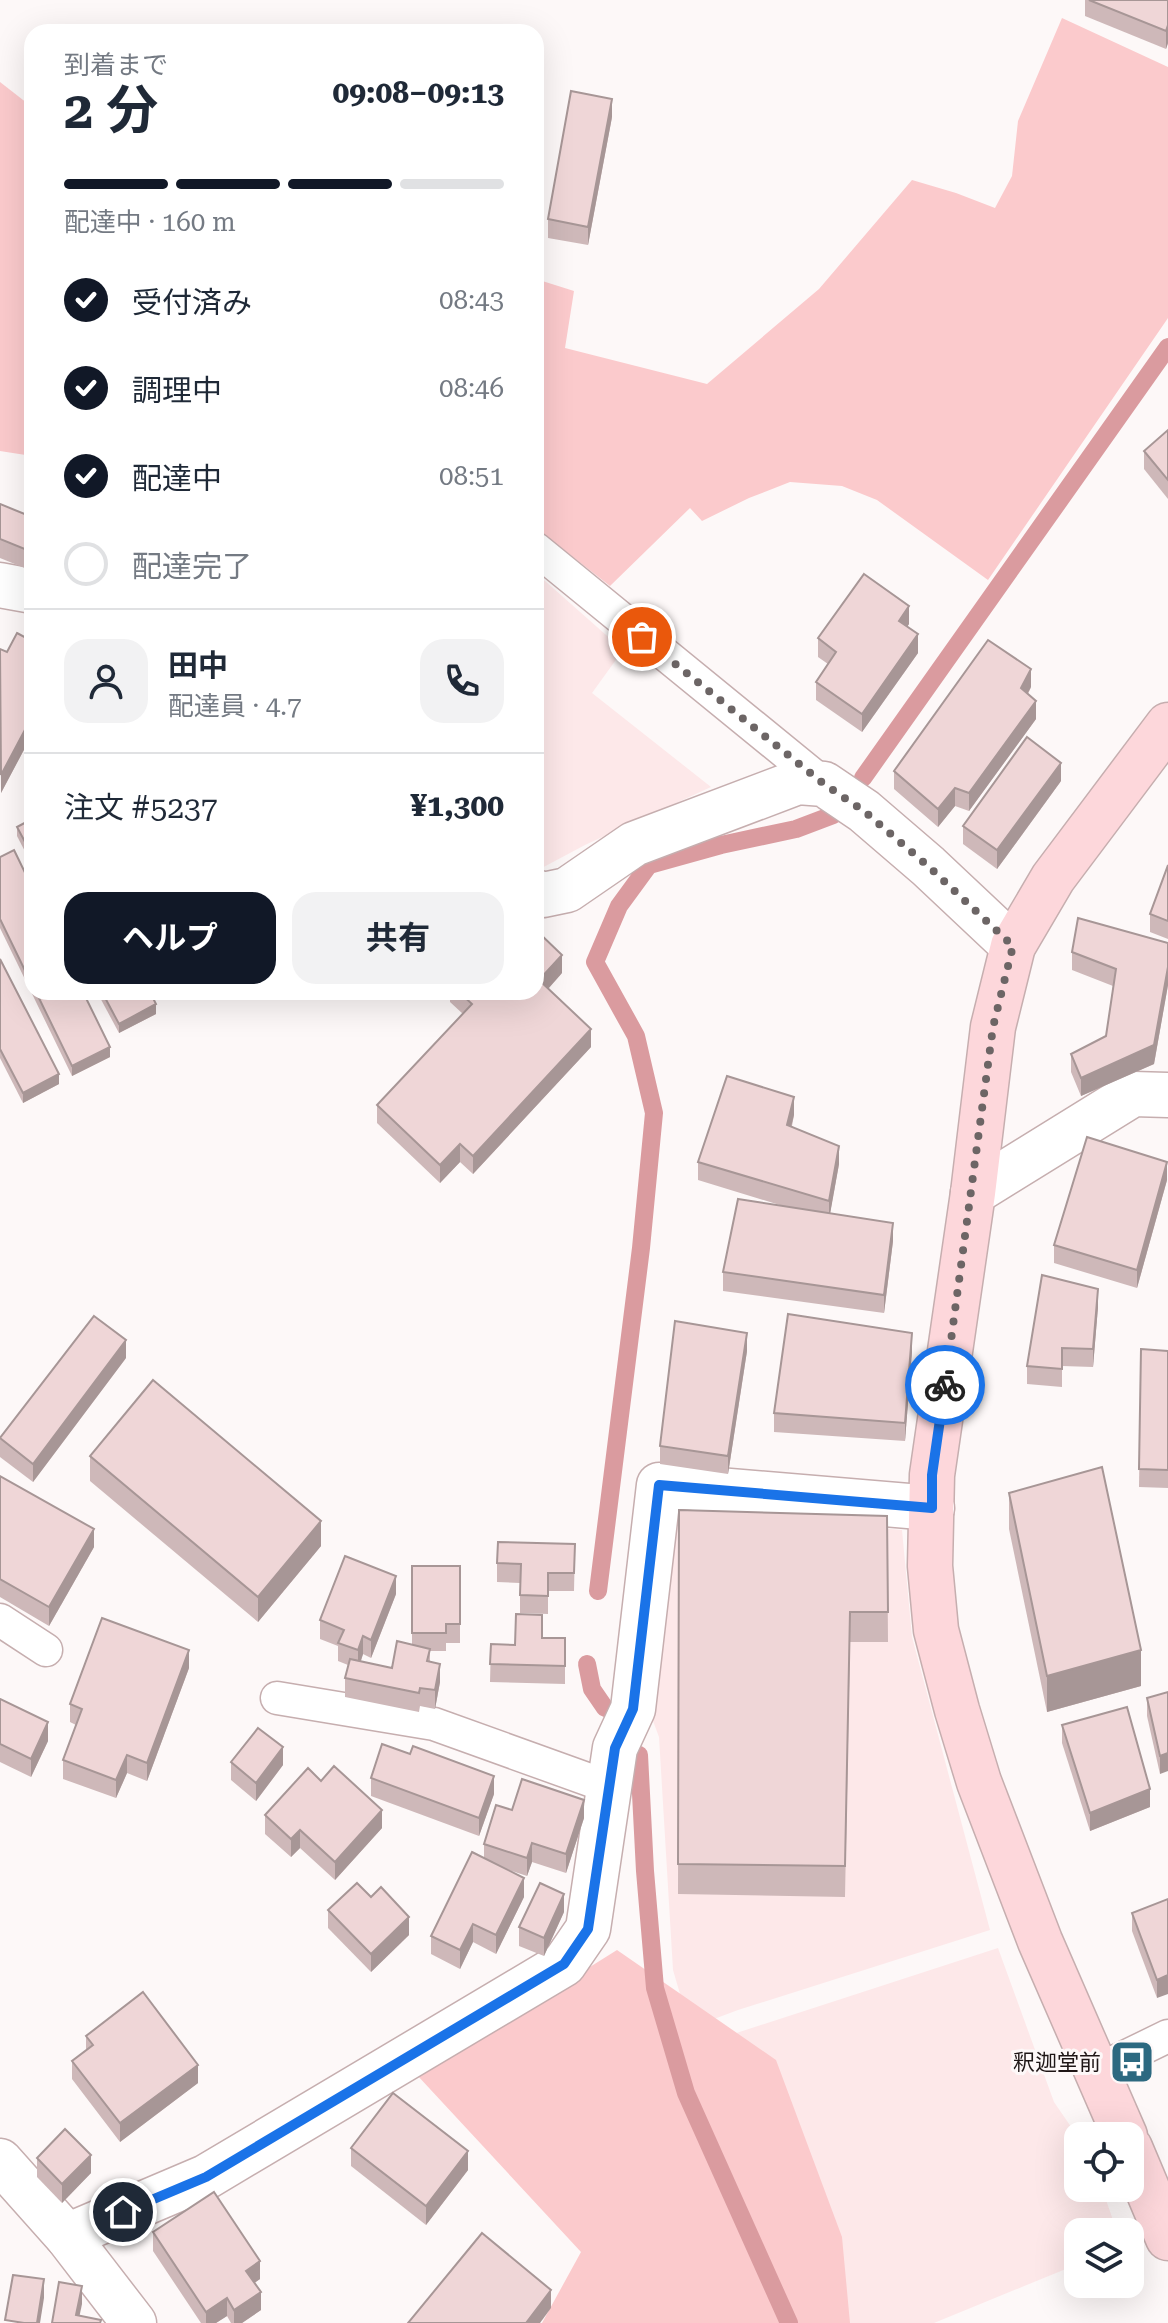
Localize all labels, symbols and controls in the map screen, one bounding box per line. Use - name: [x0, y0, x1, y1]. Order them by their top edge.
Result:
- text: 到着まで: [64, 50, 168, 80]
- text: 09:08–09:13: [332, 75, 504, 110]
- text: 2 分: [64, 80, 158, 141]
- text: 配達中 · 160 m: [64, 207, 236, 237]
- icon: check: [64, 278, 108, 322]
- text: 受付済み: [132, 285, 252, 320]
- text: 08:43: [439, 285, 504, 315]
- icon: check: [64, 366, 108, 410]
- text: 調理中: [132, 373, 222, 408]
- text: 08:46: [439, 373, 504, 403]
- icon: check: [64, 454, 108, 498]
- text: 配達中: [132, 461, 222, 496]
- text: 08:51: [439, 461, 504, 491]
- text: 配達完了: [132, 549, 252, 584]
- pin: [608, 603, 676, 671]
- icon: bag: [620, 615, 664, 659]
- button: person: [64, 639, 148, 723]
- button: phone: [420, 639, 504, 723]
- text: 田中: [168, 648, 228, 683]
- text: 配達員 · 4.7: [168, 691, 302, 721]
- text: ¥1,300: [410, 788, 504, 823]
- text: 注文 #5237: [64, 790, 218, 825]
- button: ヘルプ: [64, 892, 276, 984]
- button: 共有: [292, 892, 504, 984]
- courier: [905, 1345, 985, 1425]
- icon: bike: [923, 1363, 967, 1407]
- bus stop icon: 釈迦堂前: [1108, 2038, 1156, 2086]
- place label: 釈迦堂前: [1013, 2050, 1101, 2075]
- map controls: [1064, 2122, 1144, 2298]
- button: locate: [1064, 2122, 1144, 2202]
- pin: [89, 2178, 157, 2246]
- icon: home: [101, 2190, 145, 2234]
- button: layers: [1064, 2218, 1144, 2298]

